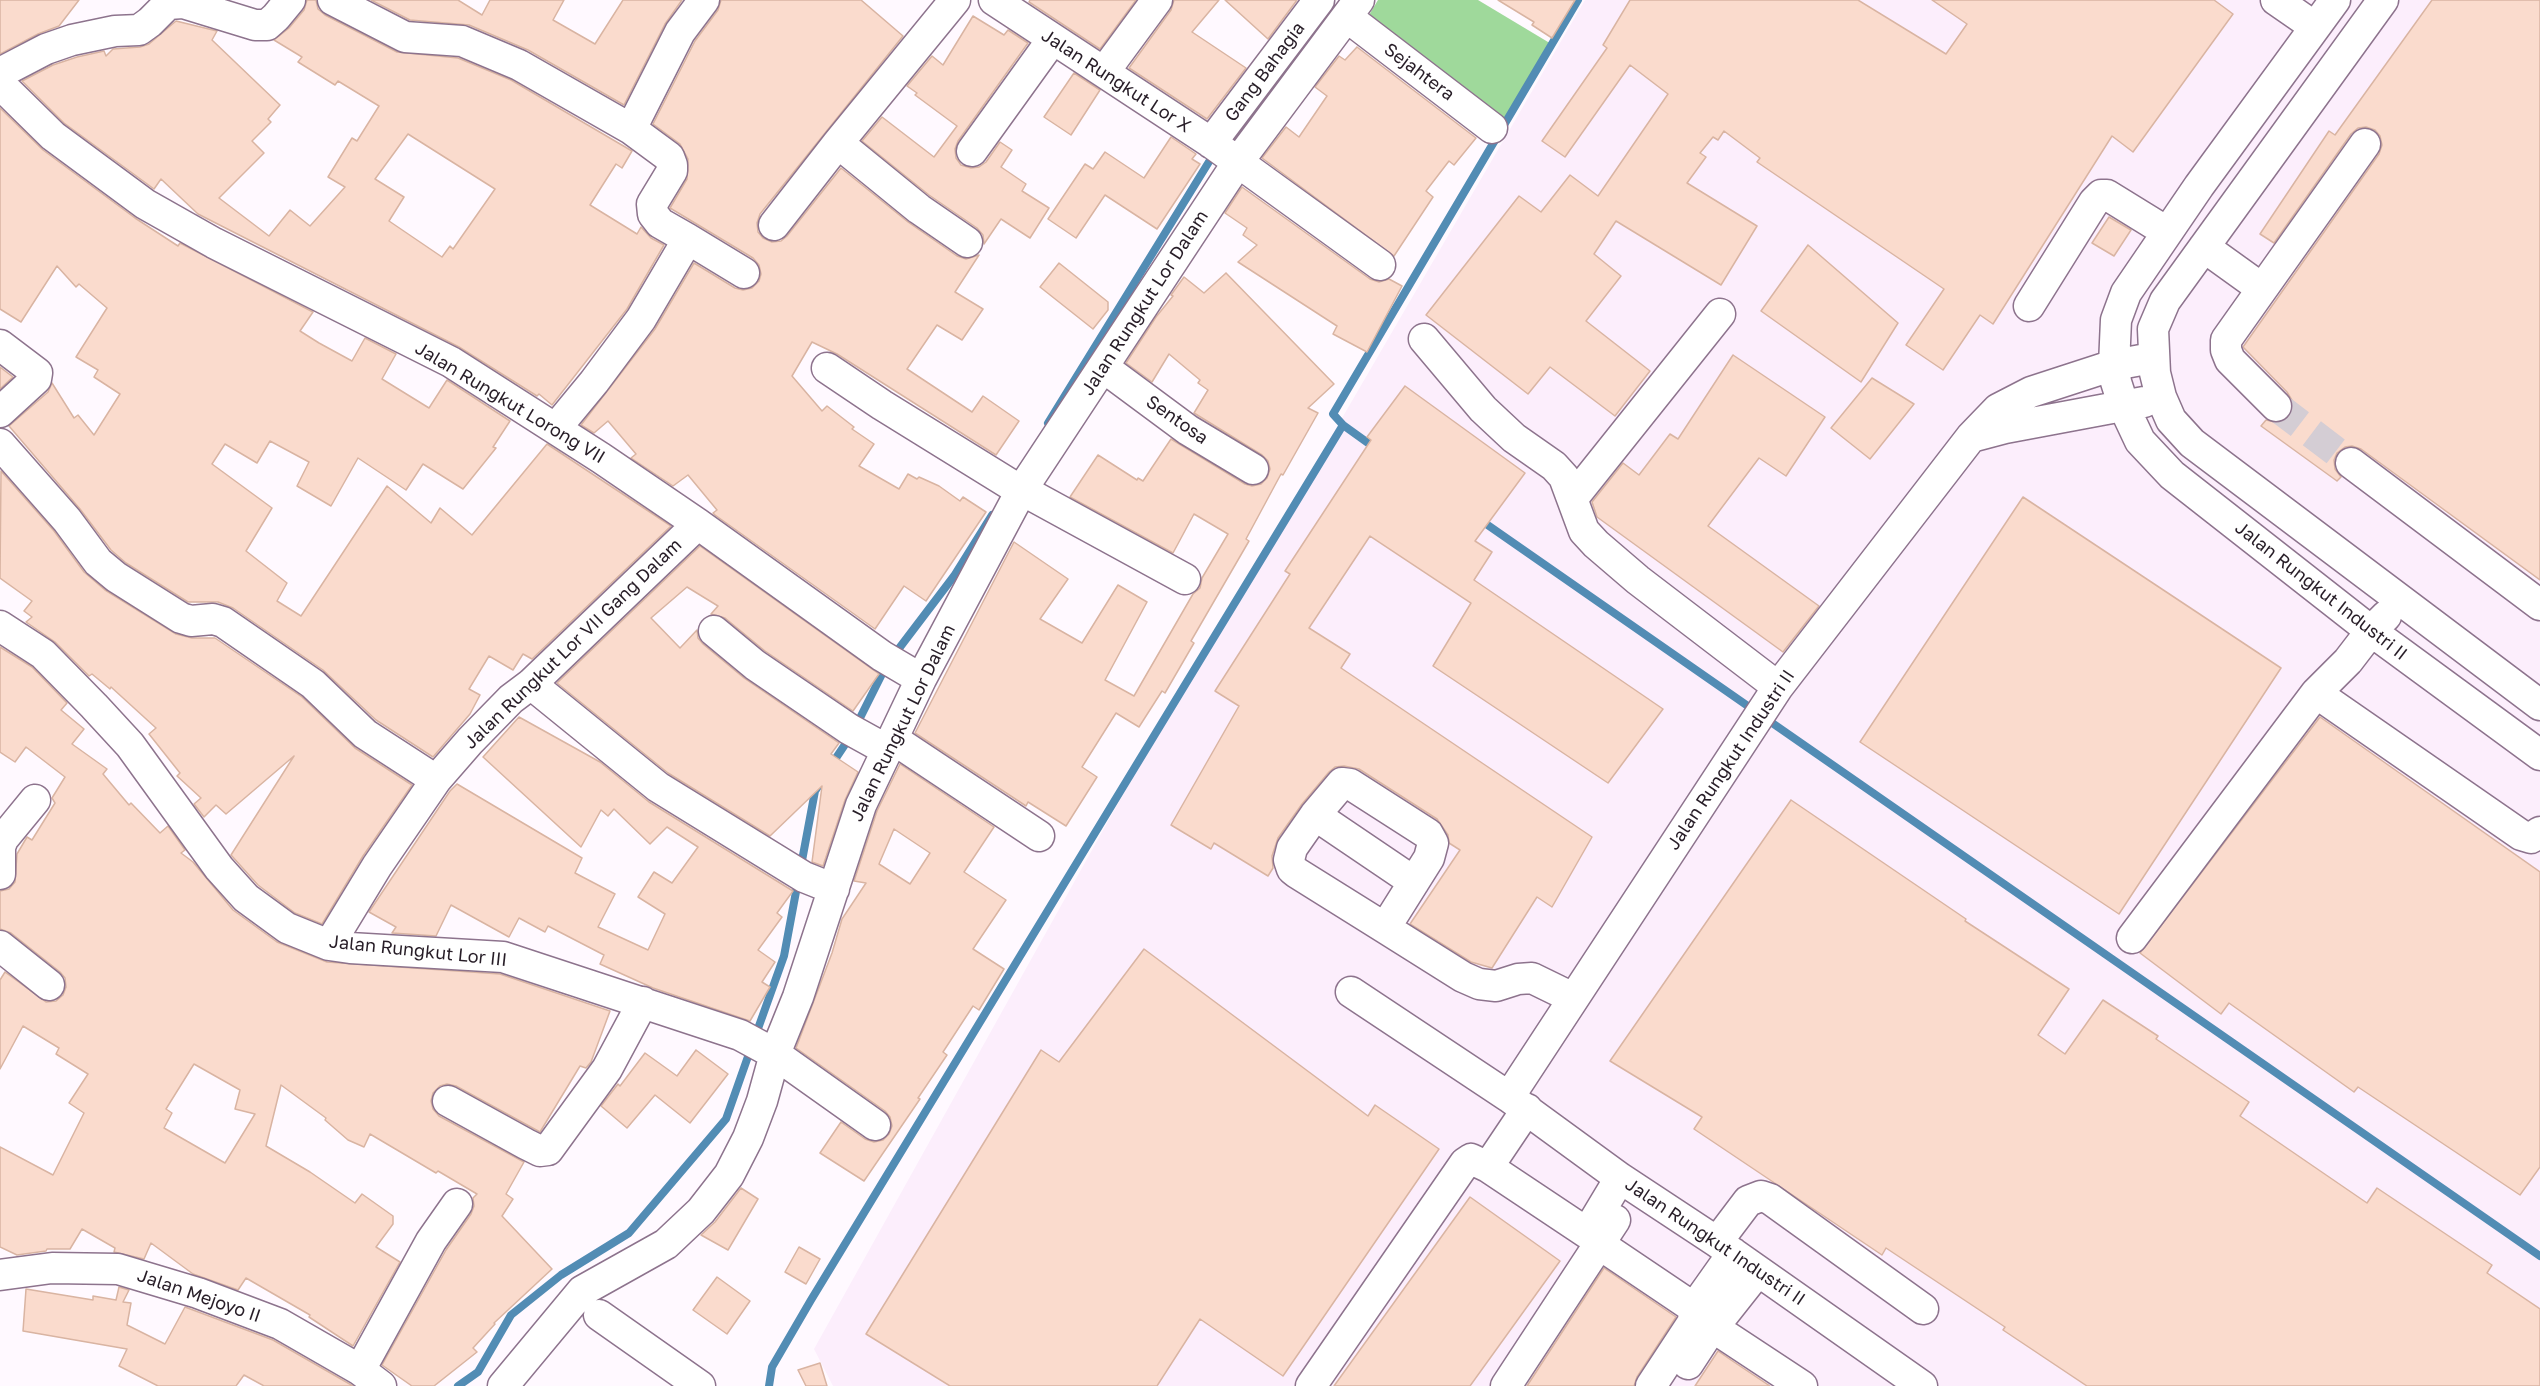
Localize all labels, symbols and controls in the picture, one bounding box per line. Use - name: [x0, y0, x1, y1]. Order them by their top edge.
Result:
- street label: Gang Bahagia: [1221, 18, 1309, 126]
- street label: Jalan Rungkut Lor X: [1037, 25, 1195, 137]
- street label: Sejahtera: [1380, 39, 1458, 105]
- street label: Jalan Rungkut Lor Dalam: [1077, 206, 1213, 400]
- street label: Jalan Rungkut Lorong VII: [411, 338, 609, 468]
- street label: Sentosa: [1142, 391, 1212, 449]
- street label: Jalan Rungkut Industri II: [2231, 517, 2411, 665]
- street label: Jalan Rungkut Lor VII Gang Dalam: [460, 534, 686, 754]
- street label: Jalan Rungkut Lor Dalam: [846, 621, 960, 825]
- street label: Jalan Rungkut Industri II: [1663, 666, 1799, 854]
- street label: Jalan Rungkut Lor III: [328, 931, 508, 971]
- street label: Jalan Rungkut Industri II: [1621, 1174, 1809, 1310]
- street label: Jalan Mejoyo II: [134, 1265, 264, 1327]

